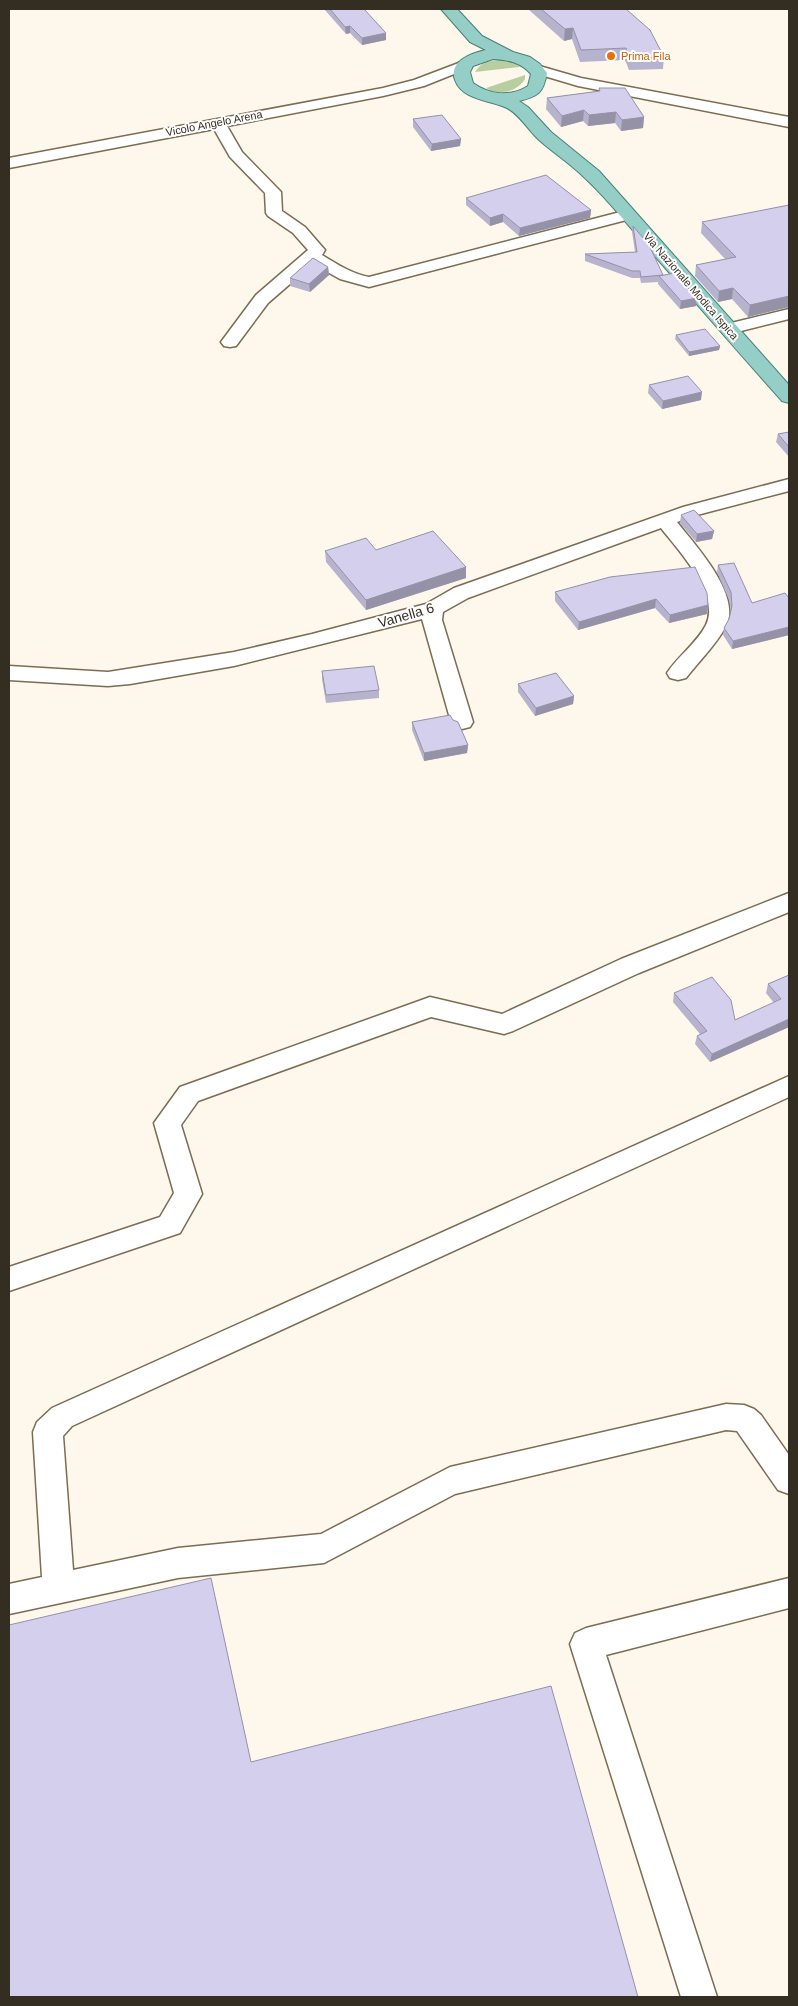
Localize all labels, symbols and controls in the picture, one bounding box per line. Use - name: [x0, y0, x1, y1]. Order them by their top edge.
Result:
- marker: Prima Fila: [605, 50, 617, 62]
- place label: Prima Fila: [621, 50, 671, 62]
- street label: Vicolo Angelo Arena: [165, 108, 264, 138]
- street label: Via Nazionale Modica Ispica: [641, 230, 741, 343]
- street label: Vanella 6: [376, 599, 436, 631]

